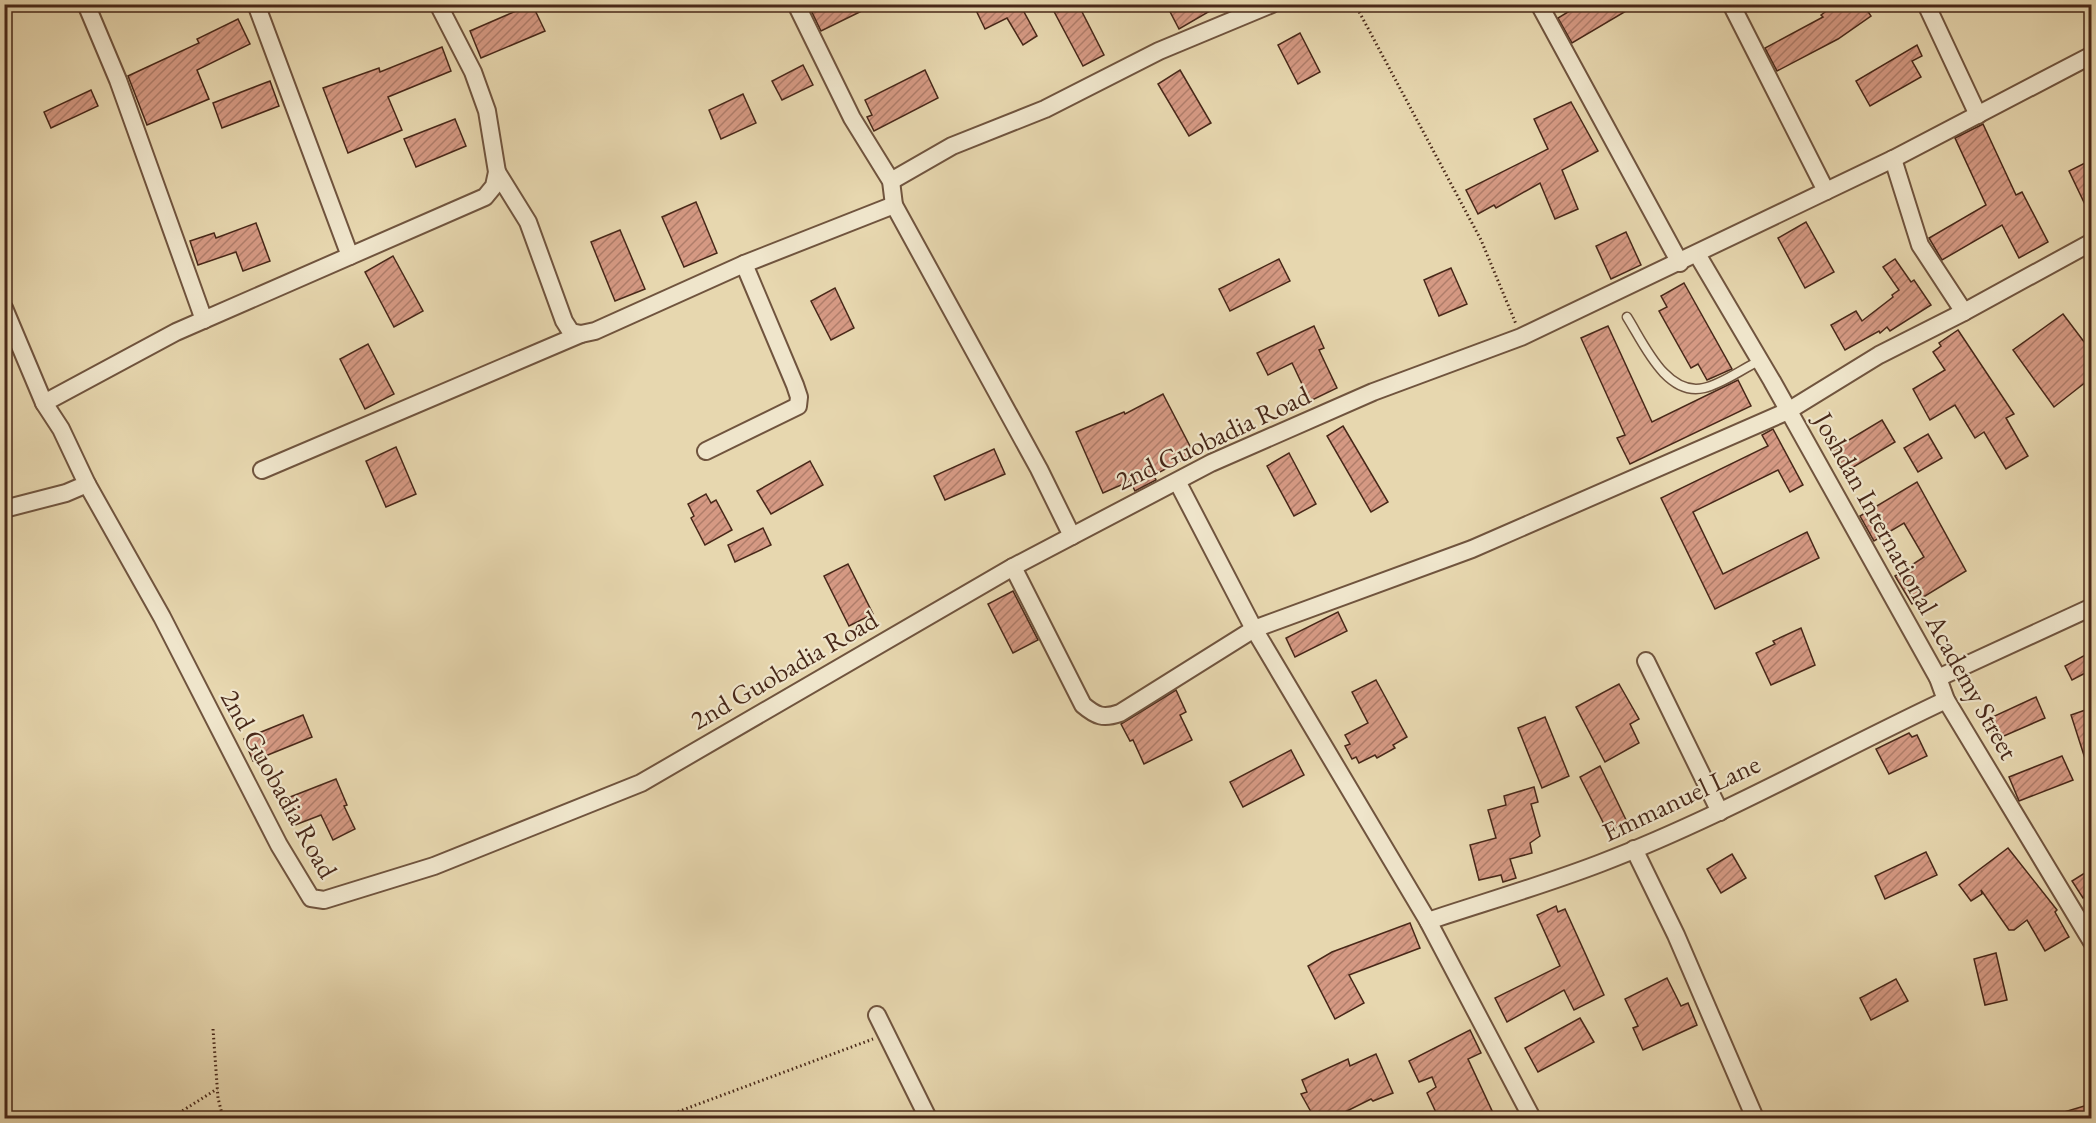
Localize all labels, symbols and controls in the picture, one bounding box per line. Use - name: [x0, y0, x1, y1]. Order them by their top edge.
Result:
- street label: 2nd Guobadia Road: [1110, 377, 1316, 498]
- street label: Joshdan International Academy Street: [1805, 404, 2027, 766]
- street label: 2nd Guobadia Road: [684, 602, 884, 737]
- street label: 2nd Guobadia Road: [213, 683, 346, 885]
- street label: Emmanuel Lane: [1596, 746, 1765, 849]

